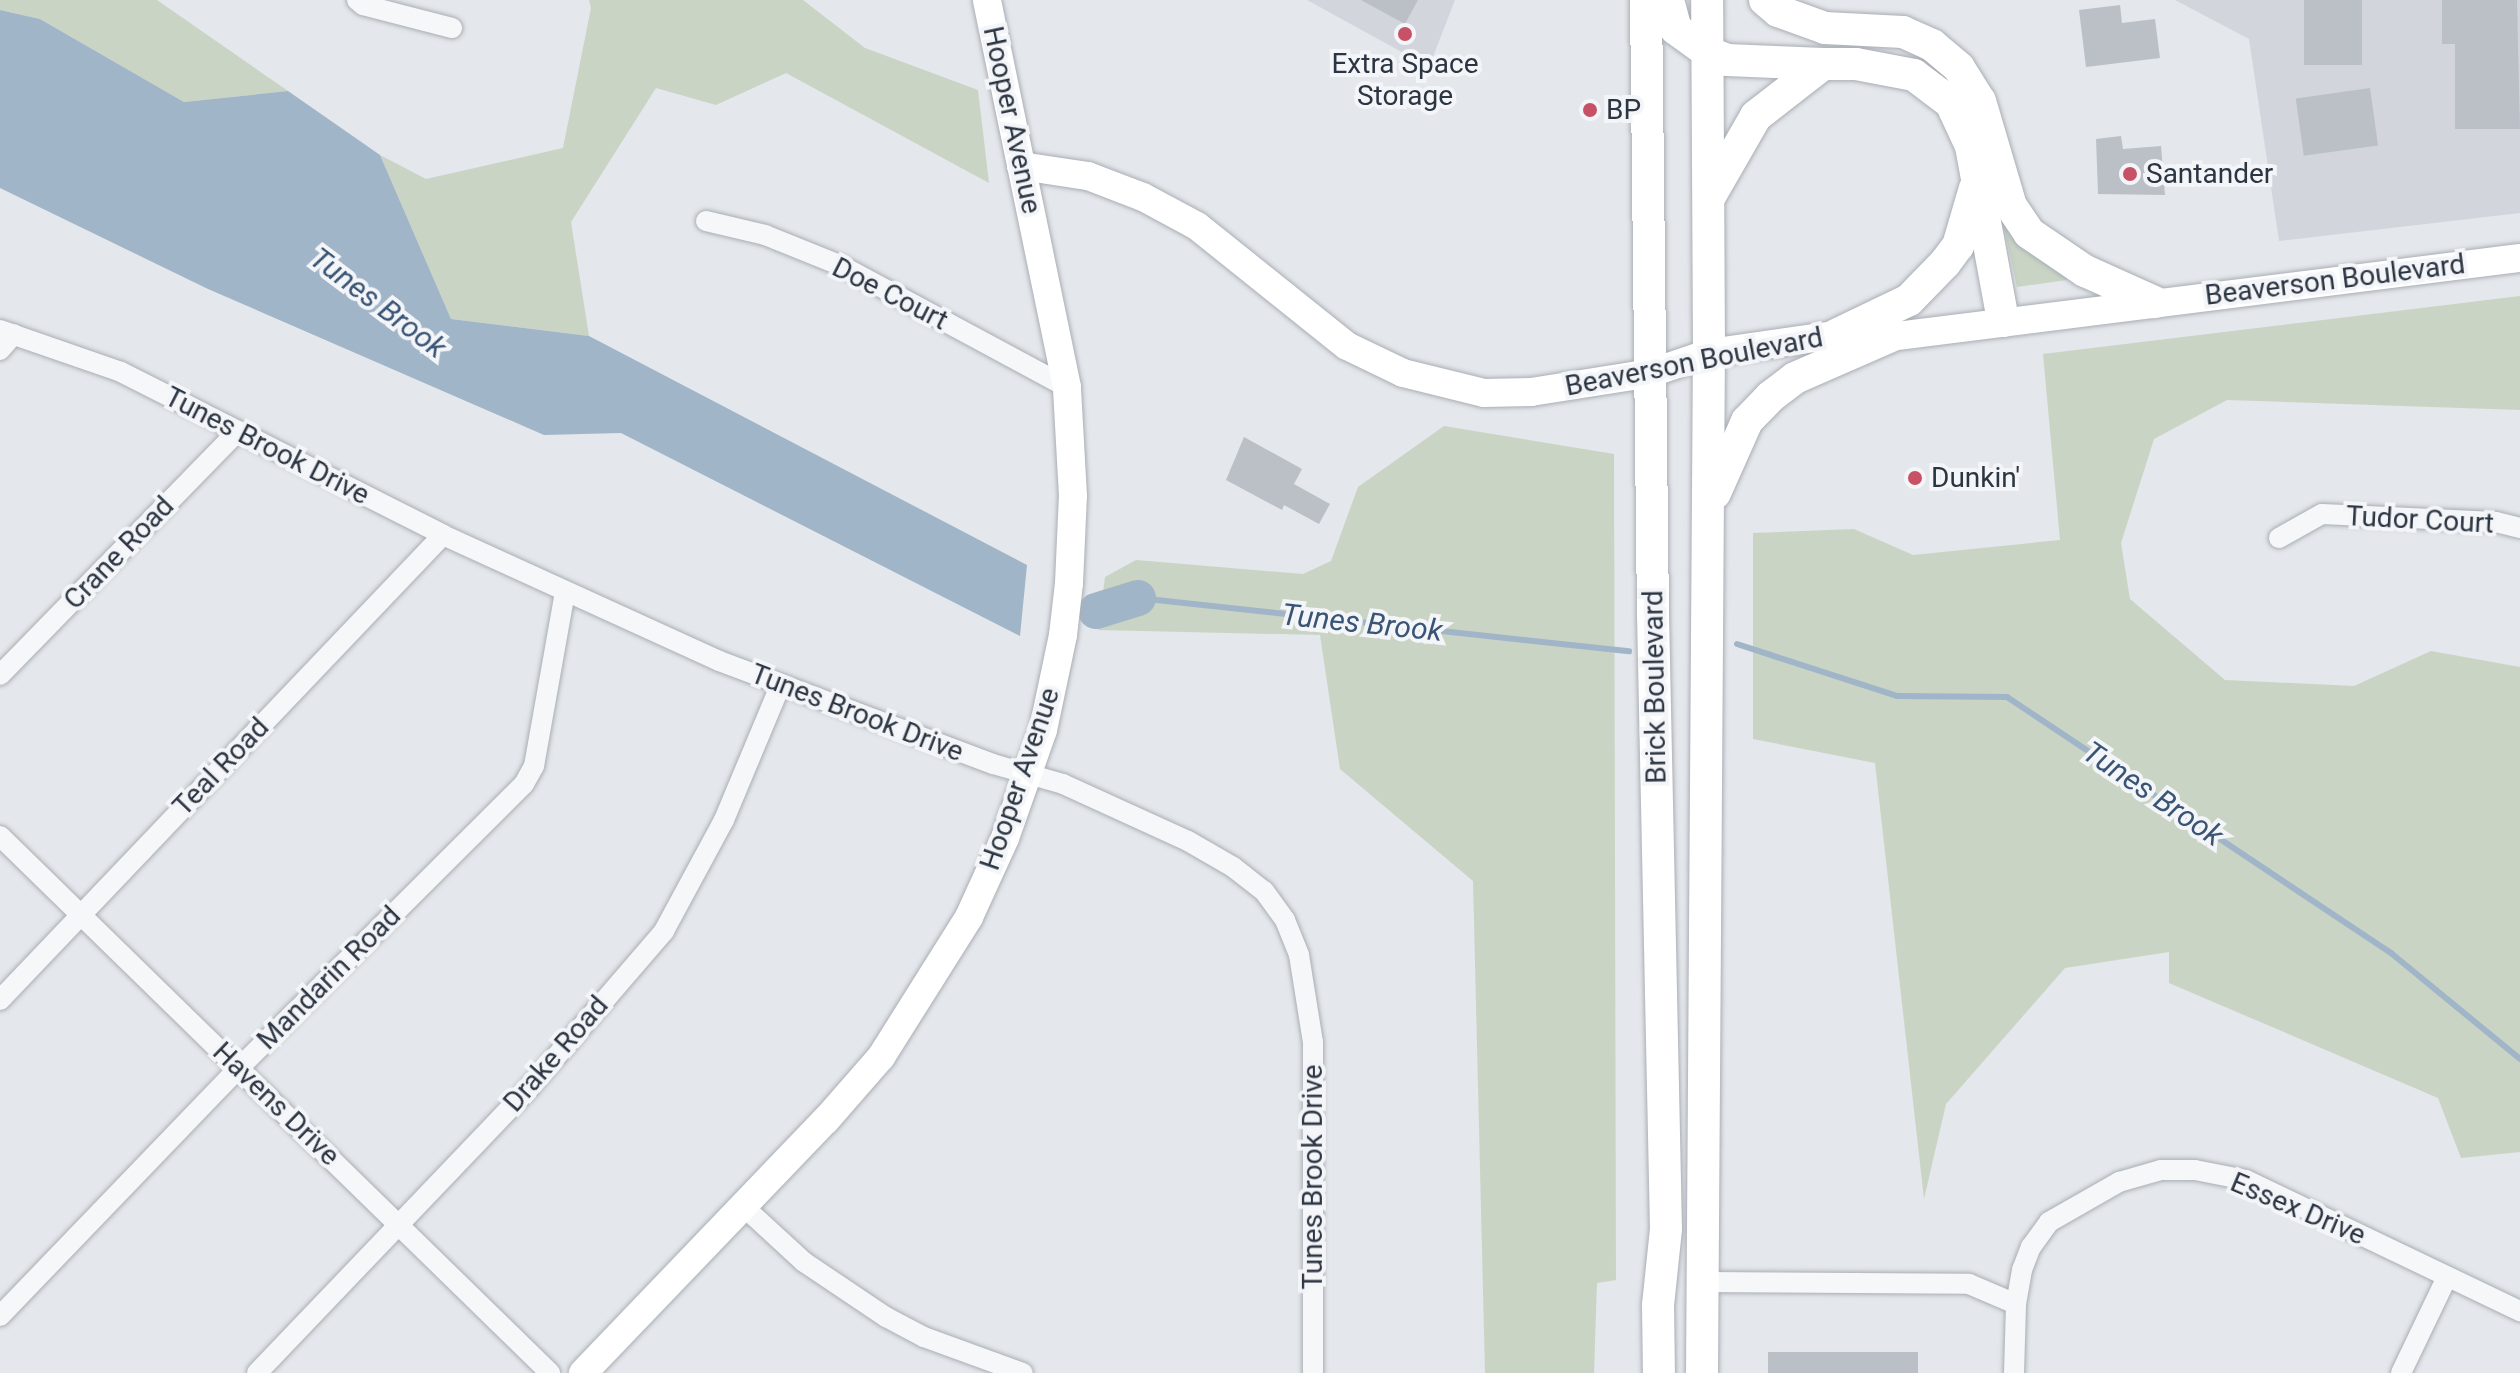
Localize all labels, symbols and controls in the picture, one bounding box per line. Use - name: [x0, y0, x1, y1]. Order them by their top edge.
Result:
- street label: Hooper Avenue: [976, 23, 1048, 217]
- marker: Extra Space Storage: [1396, 25, 1414, 43]
- place label: Extra Space Storage: [1331, 47, 1479, 113]
- place label: BP: [1606, 93, 1641, 127]
- marker: BP: [1581, 101, 1599, 119]
- place label: Santander: [2146, 157, 2273, 191]
- marker: Santander: [2121, 165, 2139, 183]
- water label: Tunes Brook: [303, 240, 453, 366]
- street label: Beaverson Boulevard: [2203, 247, 2467, 313]
- street label: Doe Court: [827, 251, 953, 337]
- street label: Beaverson Boulevard: [1562, 321, 1826, 403]
- street label: Tunes Brook Drive: [159, 380, 375, 512]
- place label: Dunkin': [1931, 461, 2020, 495]
- marker: Dunkin': [1906, 469, 1924, 487]
- street label: Crane Road: [57, 490, 181, 616]
- street label: Tudor Court: [2345, 499, 2495, 541]
- street label: Brick Boulevard: [1637, 590, 1673, 784]
- water label: Tunes Brook: [1280, 597, 1444, 649]
- street label: Tunes Brook Drive: [746, 657, 968, 769]
- street label: Hooper Avenue: [973, 683, 1067, 875]
- street label: Teal Road: [166, 711, 276, 823]
- water label: Tunes Brook: [2076, 734, 2230, 854]
- street label: Mandarin Road: [250, 899, 408, 1057]
- street label: Drake Road: [497, 989, 615, 1119]
- street label: Havens Drive: [206, 1035, 346, 1173]
- street label: Tunes Brook Drive: [1296, 1064, 1330, 1290]
- street label: Essex Drive: [2225, 1166, 2371, 1252]

